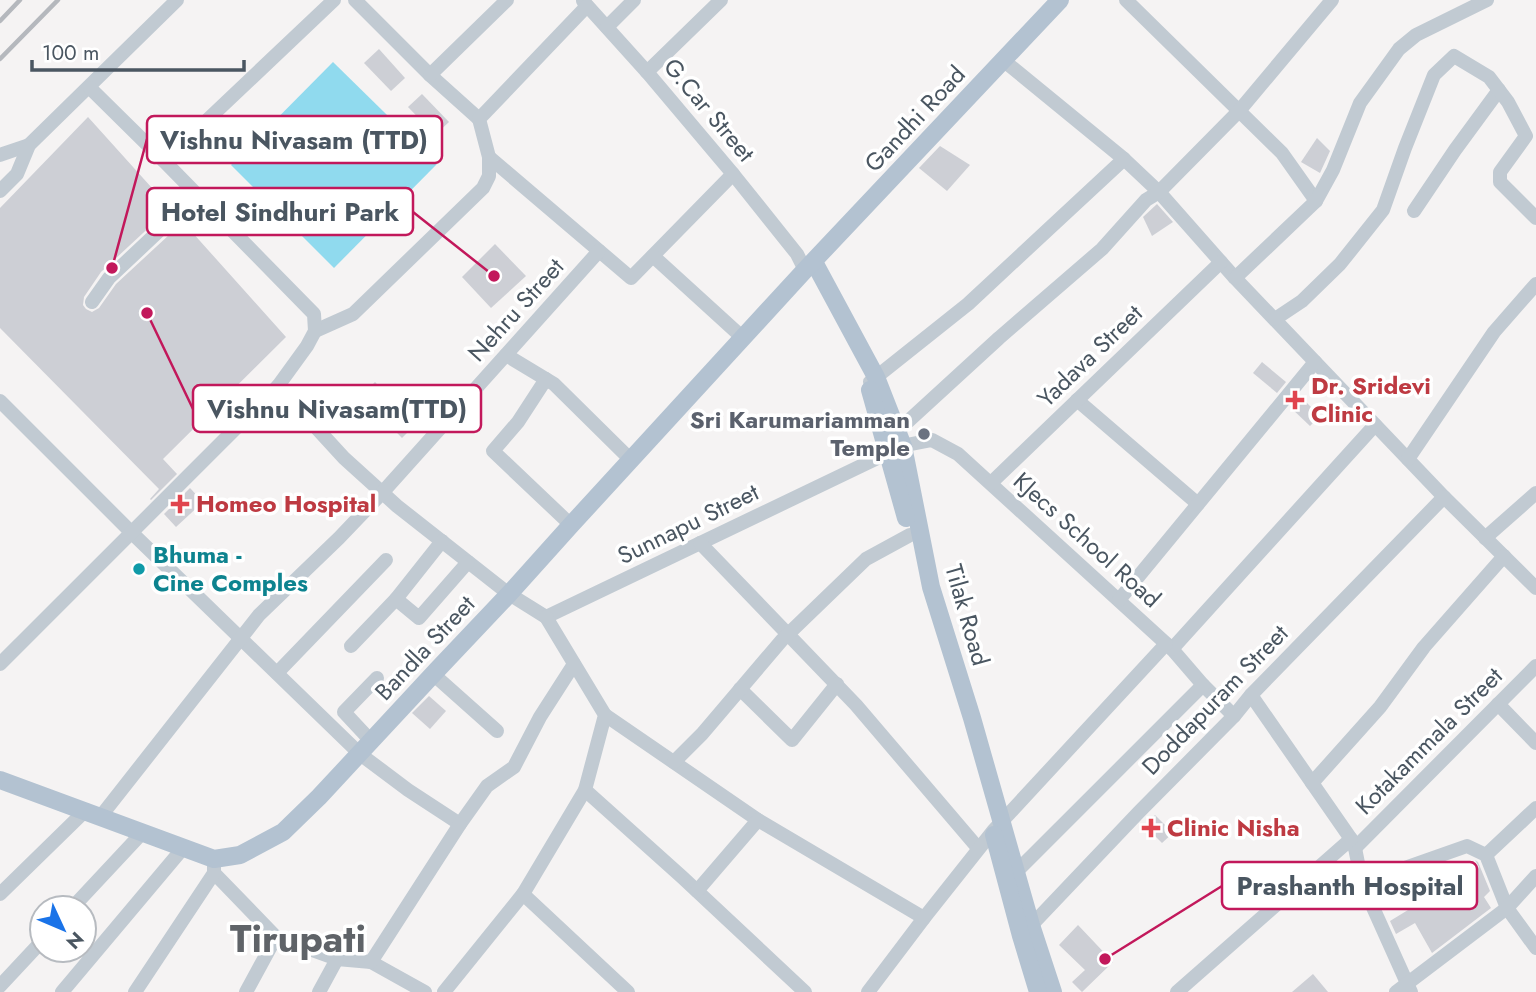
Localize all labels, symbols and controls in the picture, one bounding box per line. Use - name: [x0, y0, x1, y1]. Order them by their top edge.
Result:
- scale bar: [32, 28, 243, 72]
- text: 100 m: [42, 38, 99, 68]
- street label: G.Car Street: [656, 50, 763, 169]
- street label: Gandhi Road: [856, 58, 973, 180]
- callout: Vishnu Nivasam (TTD): [147, 116, 442, 163]
- text: Vishnu Nivasam (TTD): [159, 121, 428, 159]
- callout: Hotel Sindhuri Park: [147, 188, 413, 235]
- text: Hotel Sindhuri Park: [161, 193, 399, 231]
- street label: Nehru Street: [460, 250, 572, 369]
- street label: Yadava Street: [1029, 296, 1150, 415]
- place label: Dr. Sridevi Clinic: [1311, 368, 1431, 431]
- callout: Vishnu Nivasam(TTD): [193, 385, 481, 432]
- text: Vishnu Nivasam(TTD): [206, 390, 467, 428]
- marker: Dr. Sridevi Clinic: [1285, 390, 1305, 410]
- place label: Sri Karumariamman Temple: [690, 402, 910, 465]
- marker: Sri Karumariamman Temple: [916, 426, 932, 442]
- street label: KJecs School Road: [1006, 464, 1169, 616]
- street label: Sunnapu Street: [611, 474, 765, 573]
- place label: Homeo Hospital: [196, 486, 376, 521]
- marker: Homeo Hospital: [170, 494, 190, 514]
- place label: Bhuma - Cine Comples: [153, 537, 308, 600]
- street label: Tilak Road: [936, 560, 999, 670]
- marker: Bhuma - Cine Comples: [131, 561, 147, 577]
- street label: Bandla Street: [367, 587, 483, 708]
- street label: Doddapuram Street: [1133, 616, 1296, 783]
- street label: Kotakammala Street: [1347, 659, 1510, 822]
- place label: Clinic Nisha: [1167, 810, 1300, 845]
- marker: Clinic Nisha: [1141, 818, 1161, 838]
- callout: Prashanth Hospital: [1222, 862, 1477, 909]
- text: Prashanth Hospital: [1236, 867, 1464, 905]
- north arrow: [28, 894, 98, 964]
- district label: Tirupati: [230, 911, 366, 966]
- text: N: [60, 926, 90, 955]

